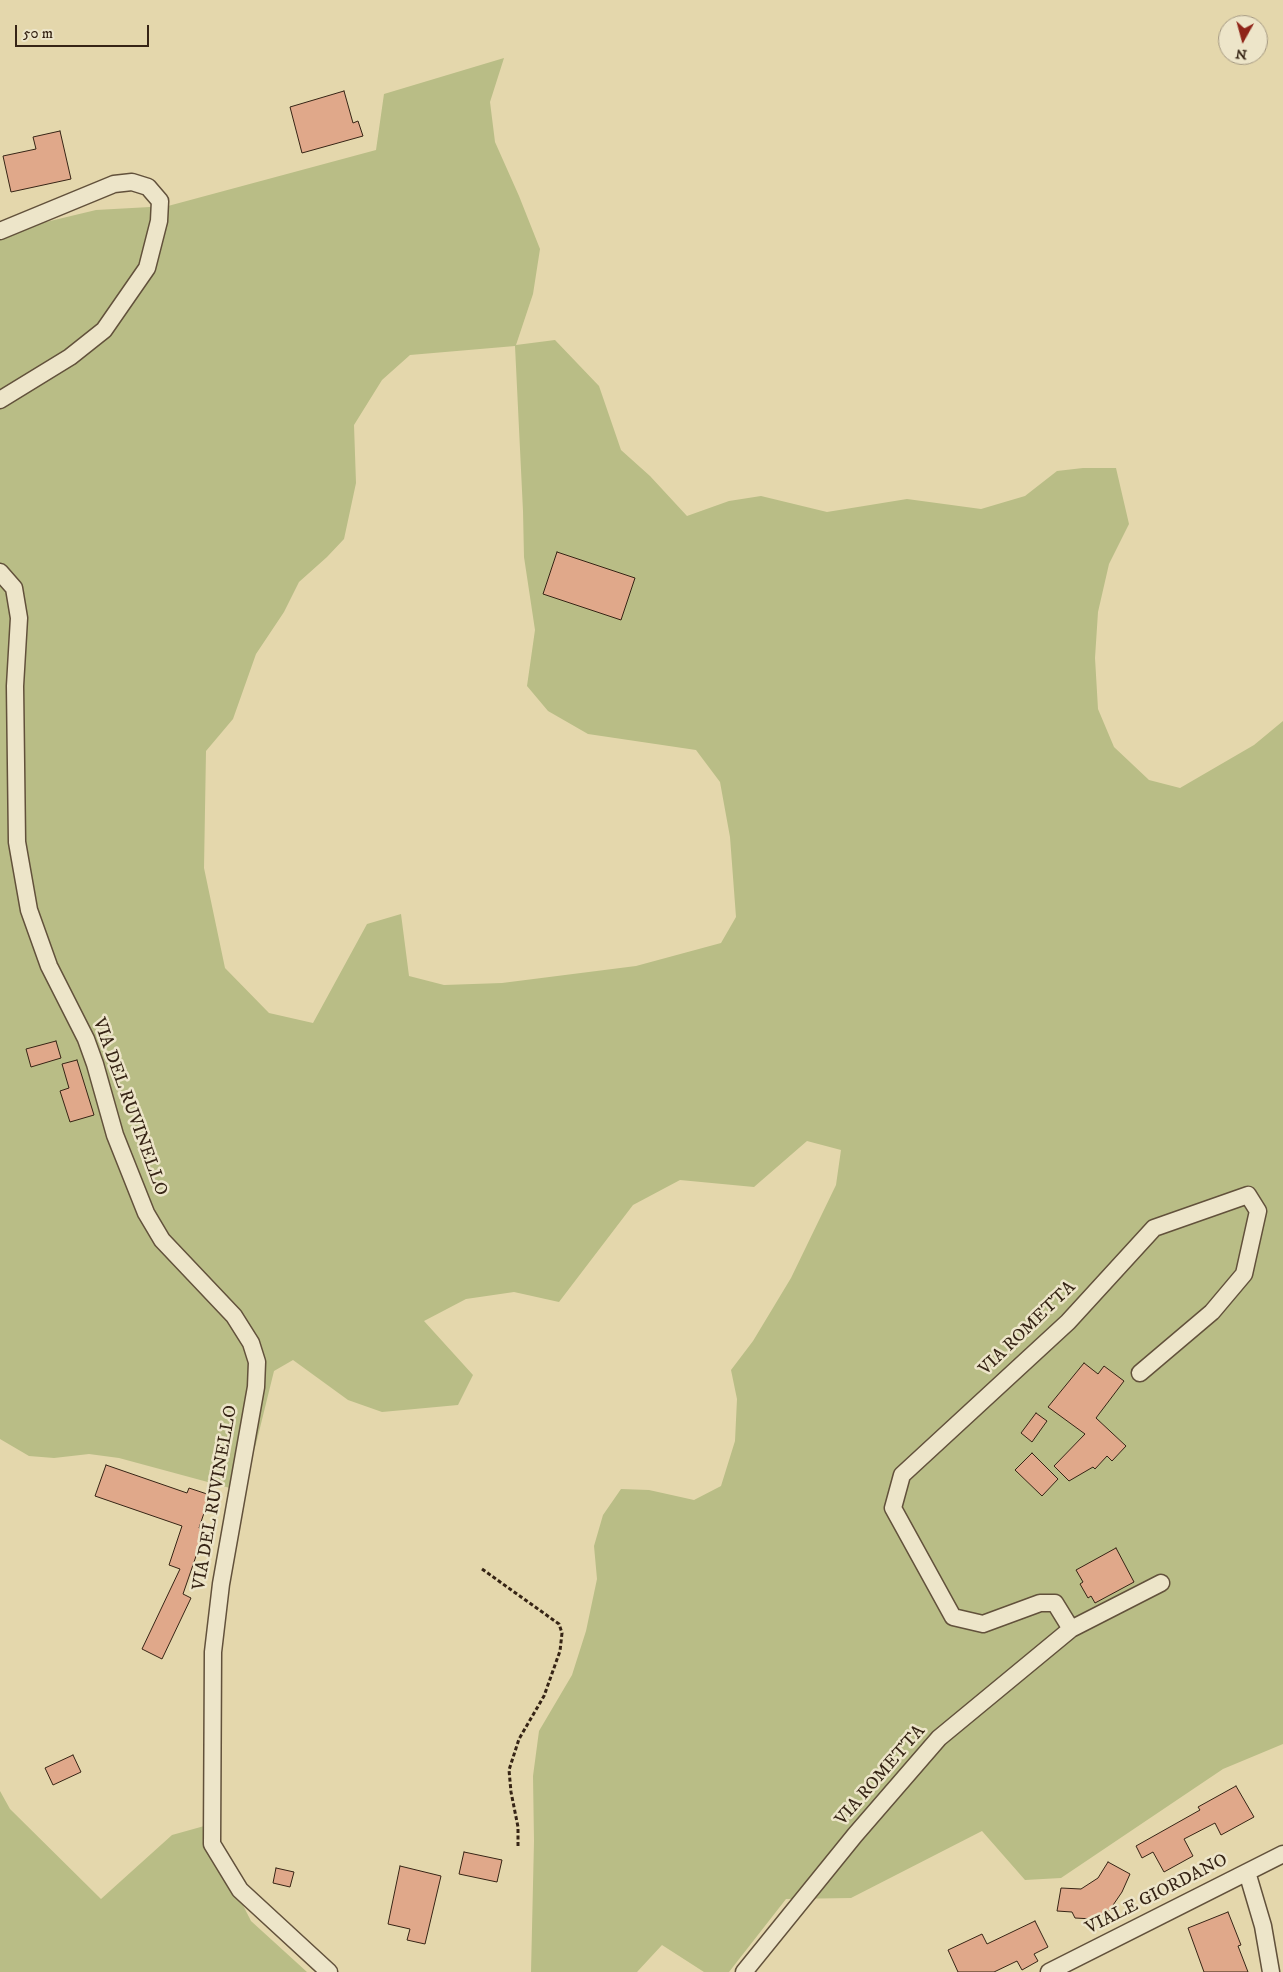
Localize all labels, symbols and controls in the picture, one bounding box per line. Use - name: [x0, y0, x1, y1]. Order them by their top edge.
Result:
- scale bar: [18, 15, 151, 47]
- north arrow: [1218, 15, 1268, 65]
- text: 50 m: [23, 24, 53, 43]
- text: N: [1234, 44, 1248, 64]
- street label: VIA DEL RUVINELLO: [87, 1015, 171, 1199]
- street label: VIA ROMETTA: [975, 1277, 1081, 1381]
- street label: VIA DEL RUVINELLO: [189, 1404, 243, 1592]
- street label: VIA ROMETTA: [831, 1721, 931, 1831]
- street label: VIALE GIORDANO: [1082, 1850, 1232, 1940]

